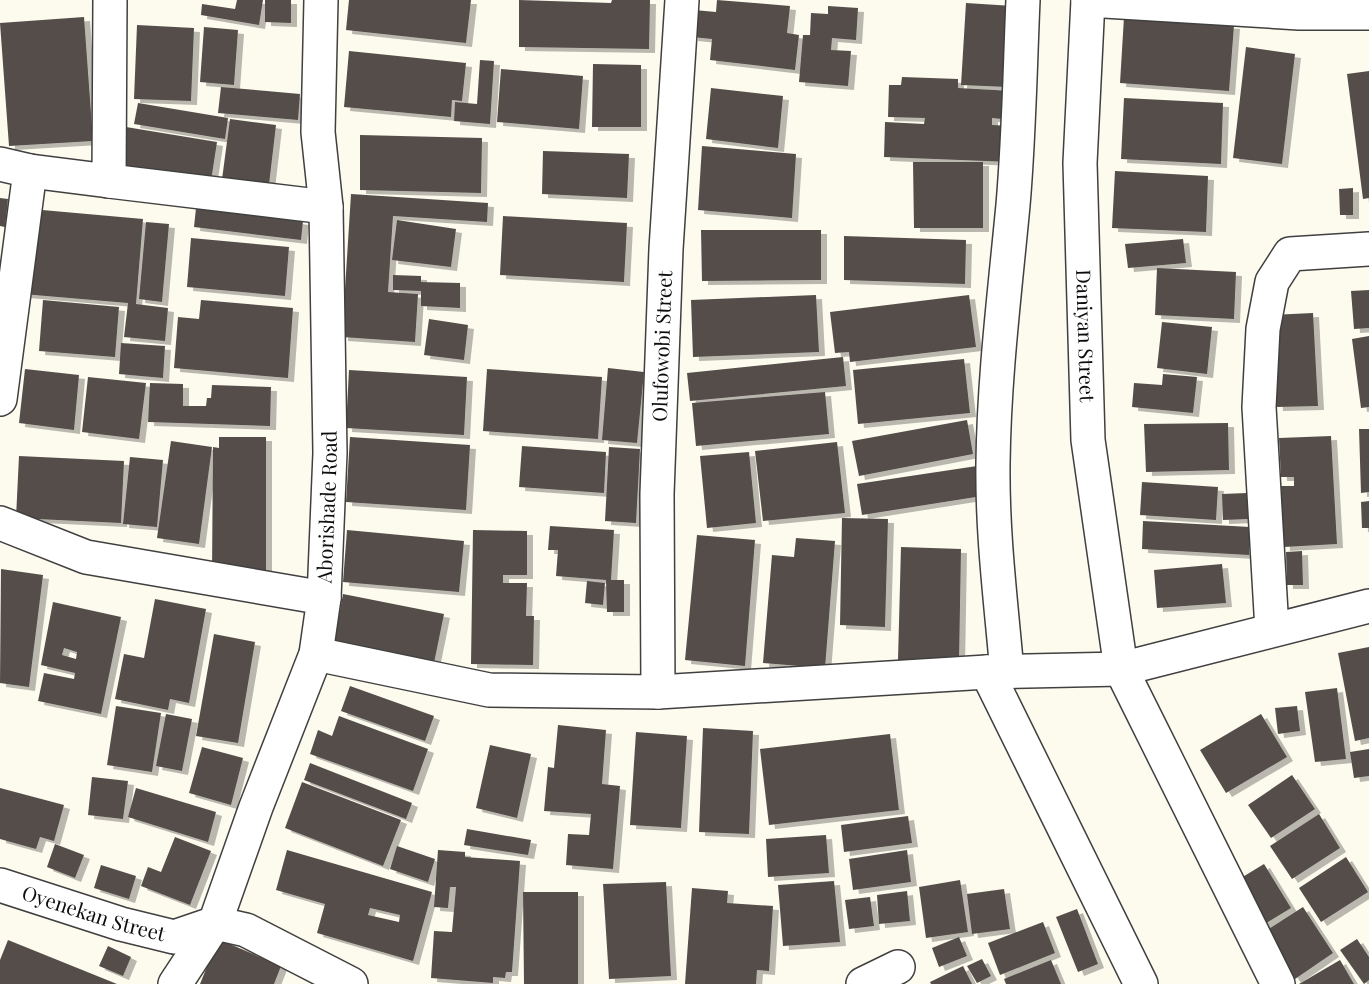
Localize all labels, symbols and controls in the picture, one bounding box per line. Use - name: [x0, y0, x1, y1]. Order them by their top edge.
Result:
- street label: Olufowobi Street: [645, 269, 677, 422]
- street label: Daniyan Street: [1071, 269, 1102, 403]
- street label: Aborishade Road: [310, 430, 342, 585]
- street label: Oyenekan Street: [19, 878, 169, 947]

